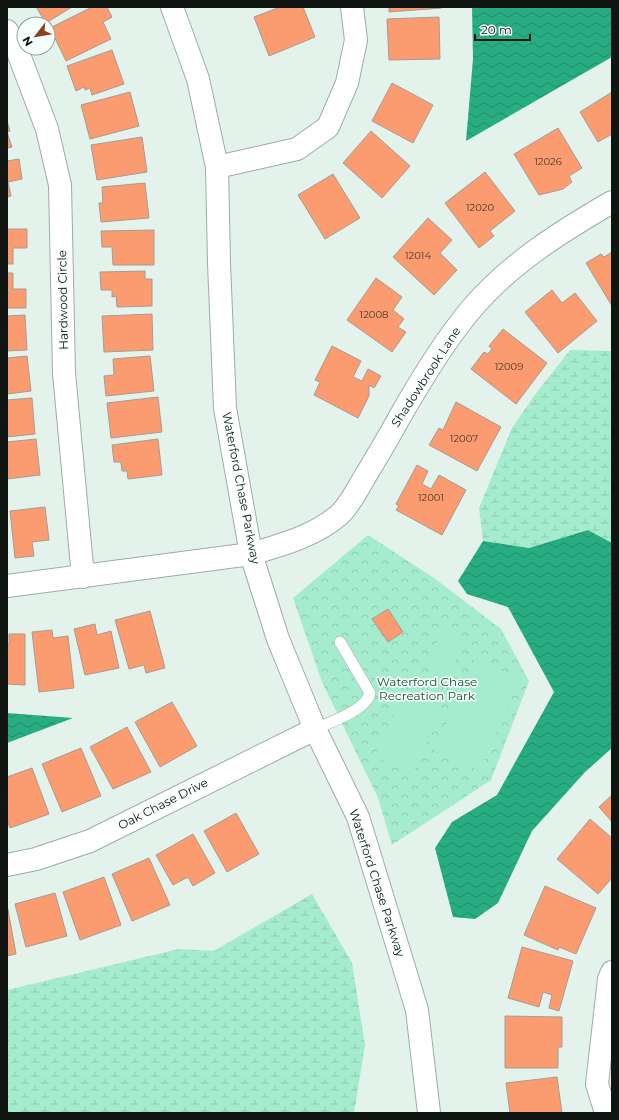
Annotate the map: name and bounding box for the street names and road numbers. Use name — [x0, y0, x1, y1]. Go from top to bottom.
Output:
street label: Hardwood Circle — [54, 250, 71, 350]
street label: Shadowbrook Lane — [388, 324, 464, 430]
street label: Waterford Chase Parkway — [219, 411, 264, 566]
street label: Oak Chase Drive — [115, 774, 210, 833]
street label: Waterford Chase Parkway — [346, 807, 409, 959]

